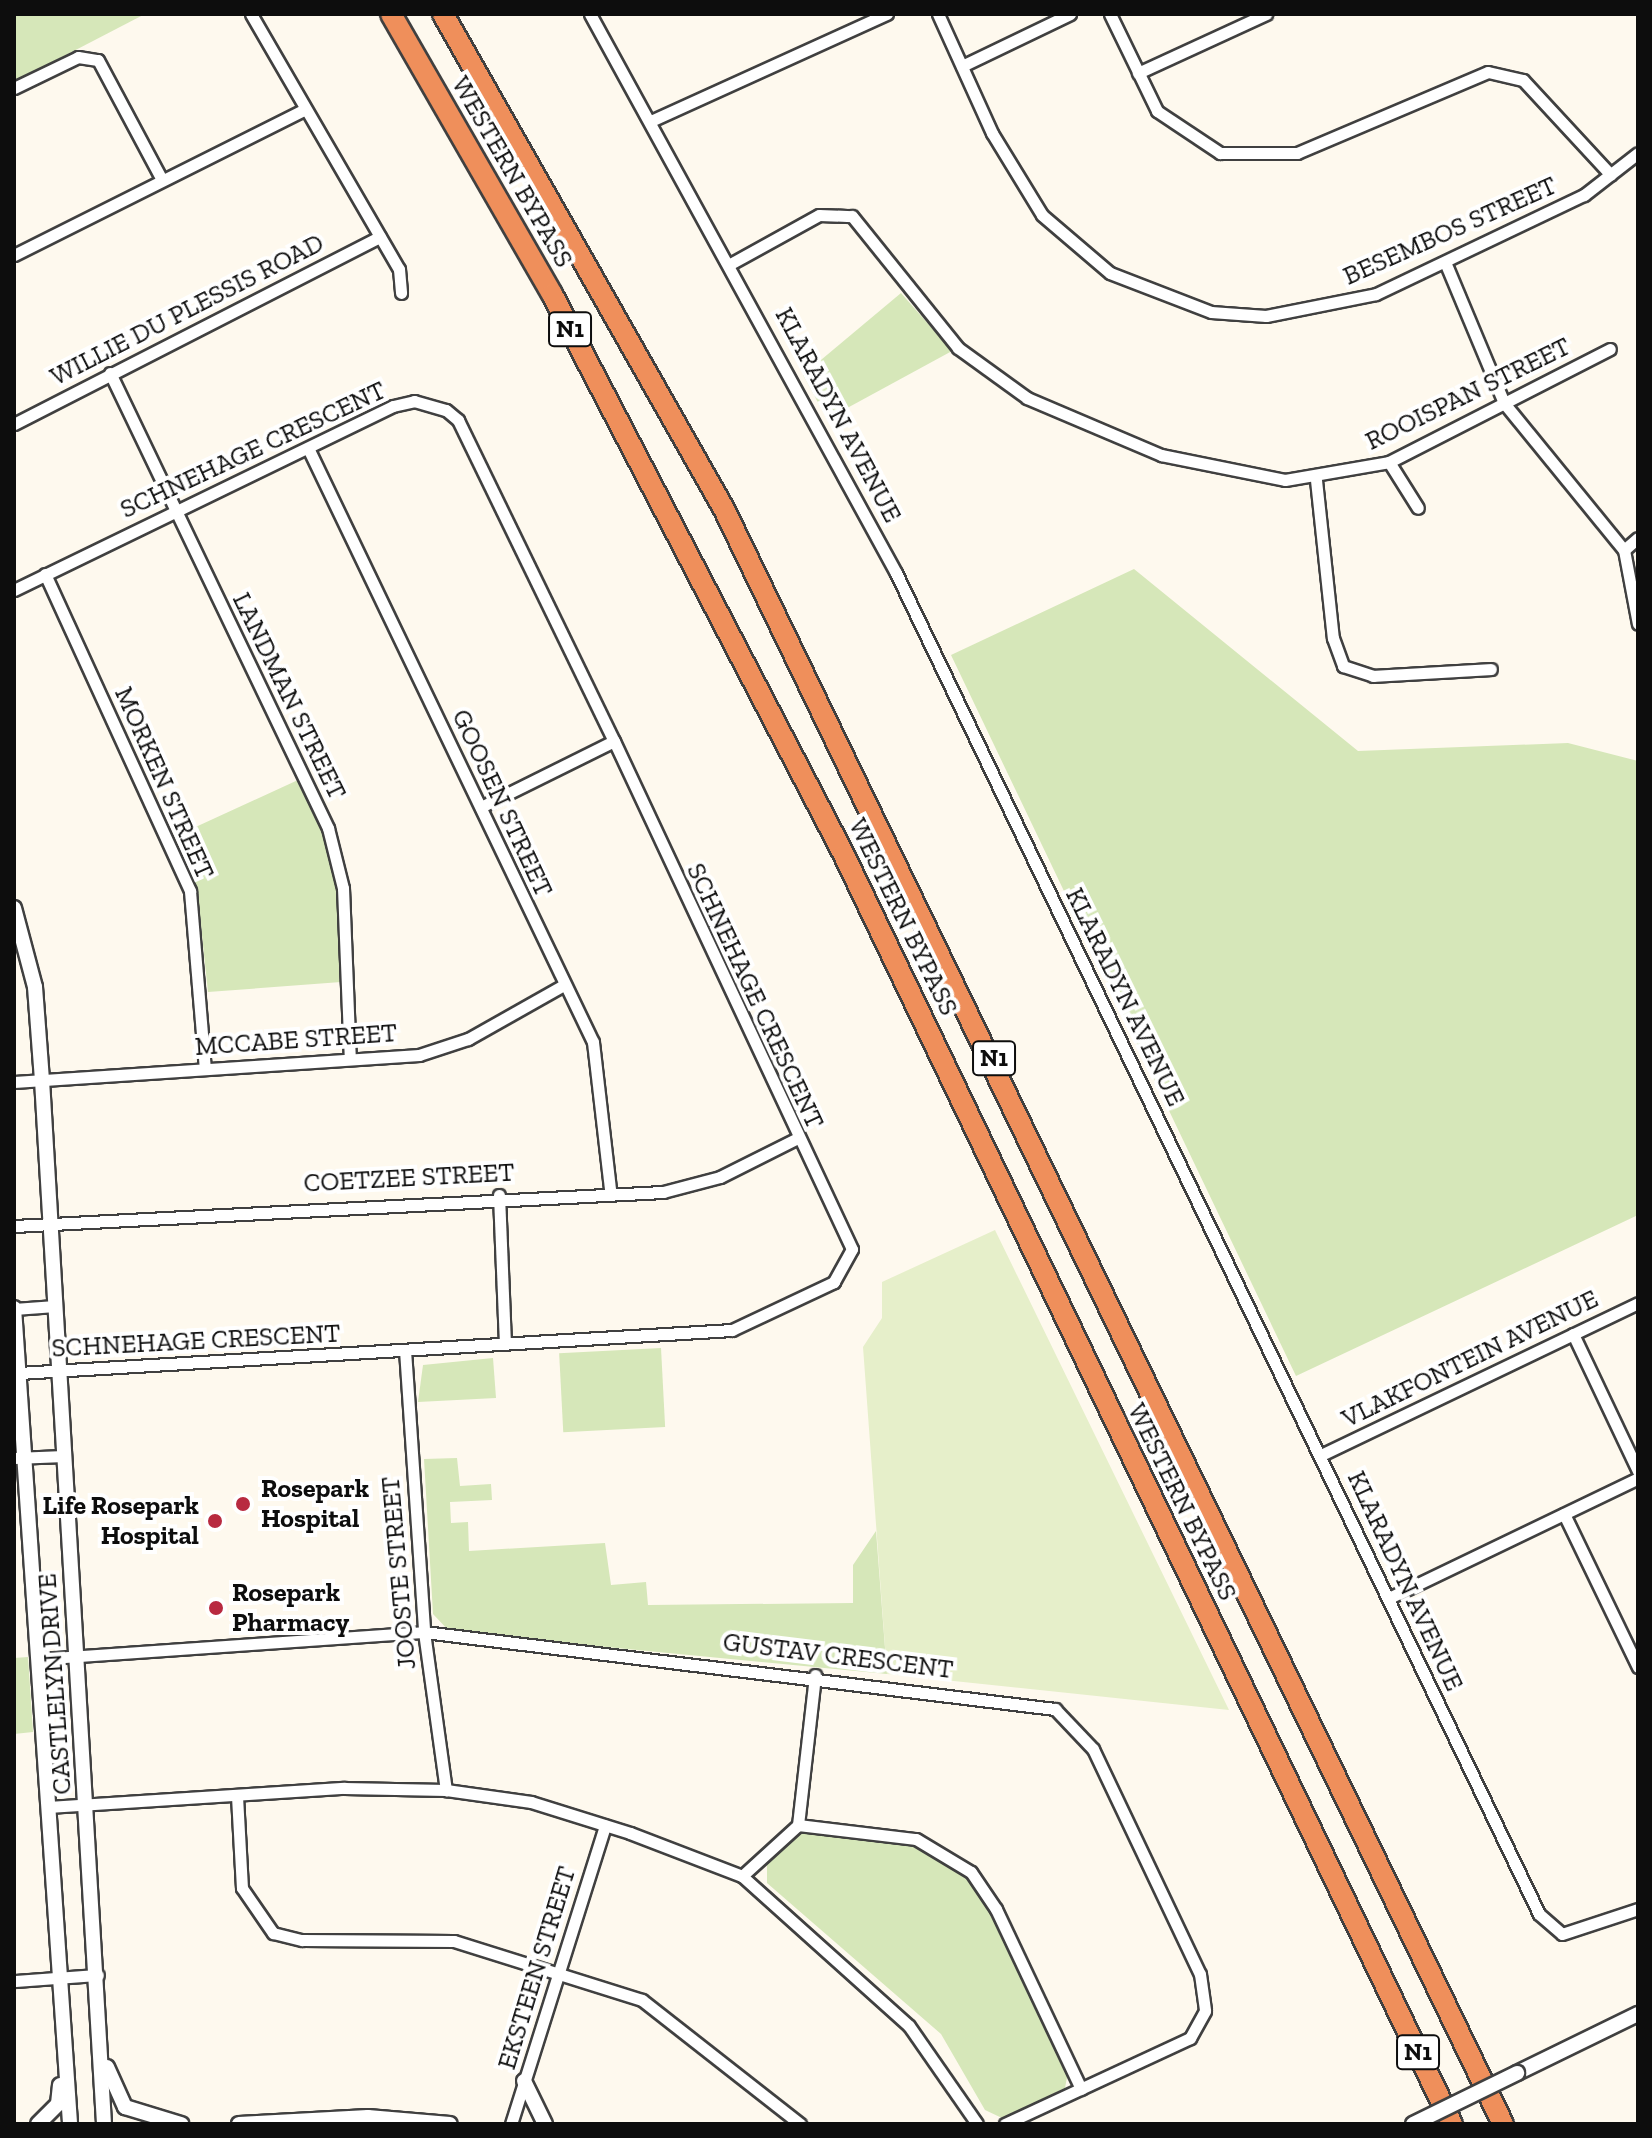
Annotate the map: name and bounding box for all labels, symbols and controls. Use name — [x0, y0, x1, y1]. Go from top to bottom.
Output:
street label: WESTERN BYPASS — [445, 71, 579, 273]
street label: BESEMBOS STREET — [1339, 170, 1561, 292]
street label: WILLIE DU PLESSIS ROAD — [45, 227, 329, 393]
street label: KLARADYN AVENUE — [768, 302, 908, 528]
road number: N1 — [548, 309, 592, 349]
street label: ROOISPAN STREET — [1361, 331, 1575, 457]
street label: SCHNEHAGE CRESCENT — [115, 375, 391, 525]
street label: LANDMAN STREET — [225, 588, 353, 804]
street label: MORKEN STREET — [108, 682, 220, 884]
street label: GOOSEN STREET — [445, 704, 559, 902]
street label: WESTERN BYPASS — [842, 813, 964, 1021]
street label: SCHNEHAGE CRESCENT — [680, 858, 830, 1134]
street label: KLARADYN AVENUE — [1058, 883, 1192, 1111]
street label: MCCABE STREET — [194, 1017, 398, 1063]
road number: N1 — [972, 1038, 1016, 1078]
street label: COETZEE STREET — [303, 1157, 515, 1199]
street label: VLAKFONTEIN AVENUE — [1336, 1283, 1604, 1435]
street label: SCHNEHAGE CRESCENT — [51, 1318, 341, 1364]
street label: WESTERN BYPASS — [1121, 1398, 1243, 1606]
street label: KLARADYN AVENUE — [1340, 1466, 1470, 1696]
place label: Rosepark Hospital — [261, 1473, 369, 1534]
street label: JOOSTE STREET — [375, 1475, 423, 1671]
place label: Life Rosepark Hospital — [42, 1490, 199, 1552]
marker: Rosepark Hospital — [232, 1493, 254, 1515]
marker: Life Rosepark Hospital — [206, 1512, 224, 1530]
street label: CASTLELYN DRIVE — [32, 1572, 78, 1796]
place label: Rosepark Pharmacy — [232, 1577, 349, 1638]
marker: Rosepark Pharmacy — [207, 1599, 225, 1617]
street label: GUSTAV CRESCENT — [721, 1626, 955, 1686]
street label: EKSTEEN STREET — [491, 1863, 583, 2073]
road number: N1 — [1396, 2032, 1440, 2072]

